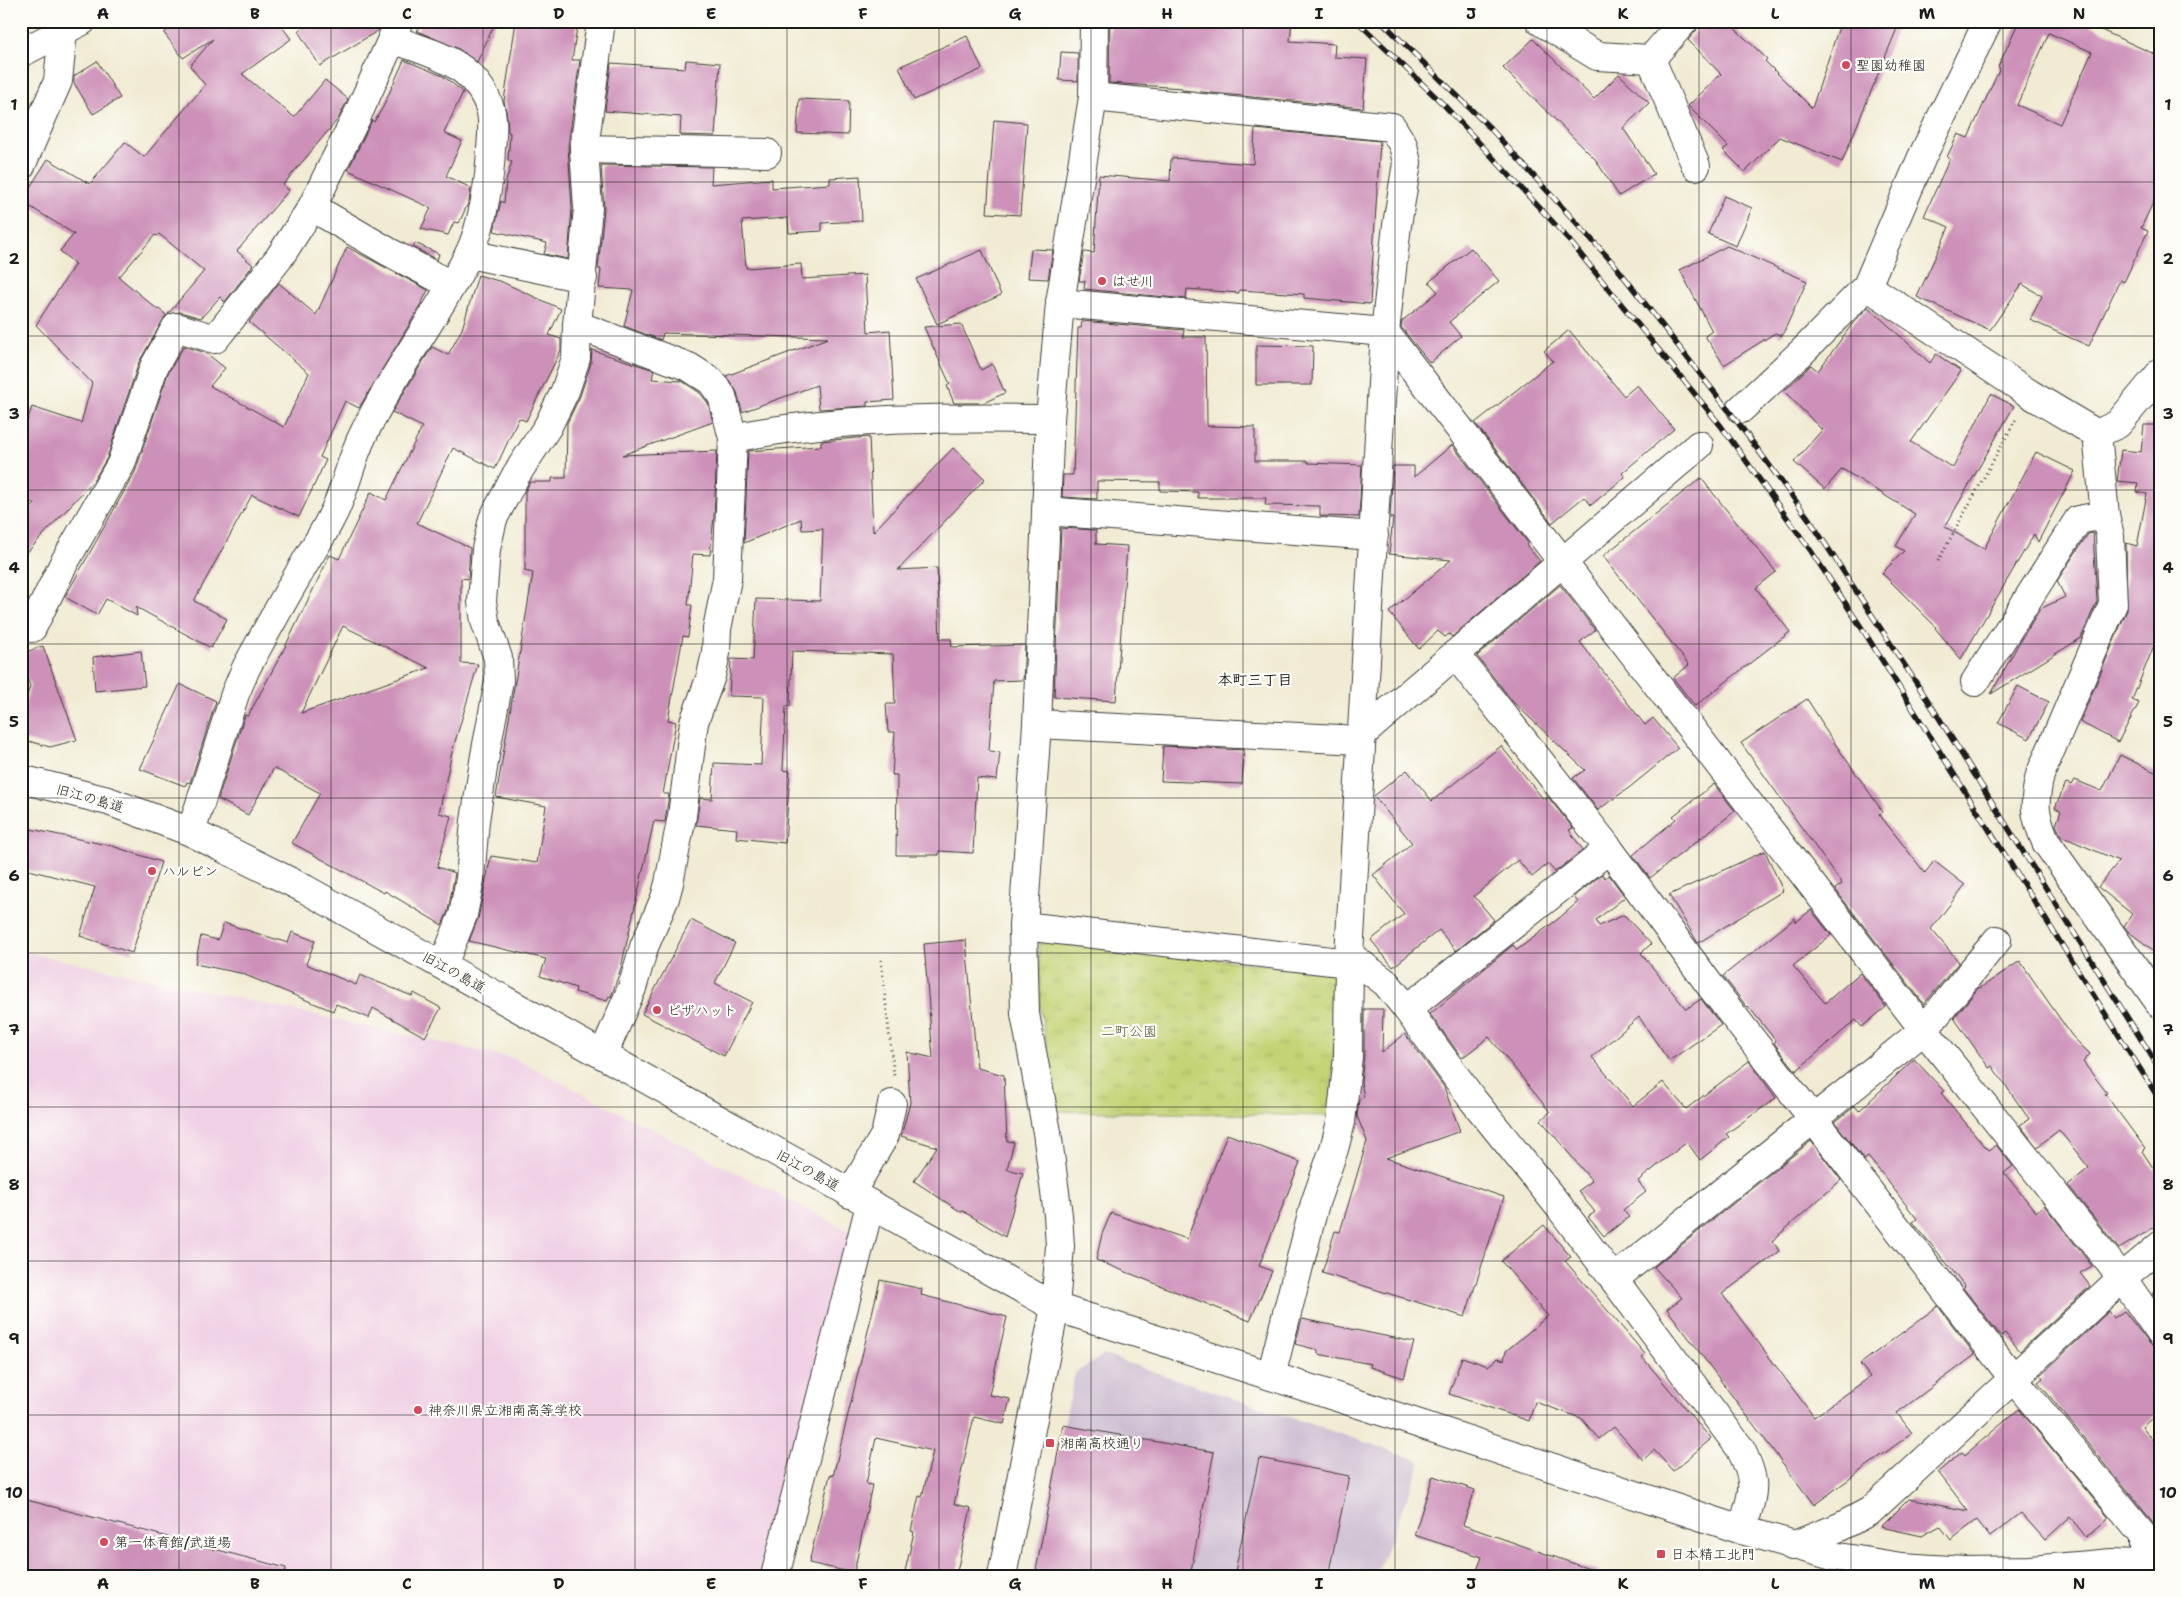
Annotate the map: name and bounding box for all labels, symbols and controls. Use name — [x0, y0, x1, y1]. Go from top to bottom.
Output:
text: A — [97, 3, 109, 24]
text: B — [250, 3, 260, 24]
text: C — [402, 3, 412, 24]
text: D — [553, 3, 565, 24]
text: E — [706, 3, 716, 24]
text: F — [858, 3, 868, 24]
text: G — [1009, 3, 1022, 24]
text: H — [1161, 3, 1173, 24]
text: I — [1315, 3, 1324, 24]
text: J — [1466, 3, 1476, 24]
text: K — [1618, 3, 1629, 24]
text: L — [1771, 3, 1780, 24]
text: M — [1919, 3, 1936, 24]
text: N — [2073, 3, 2085, 24]
place label: 聖園幼稚園 — [1856, 56, 1926, 74]
marker: 聖園幼稚園 — [1840, 59, 1852, 71]
text: 1 — [10, 94, 18, 115]
text: 1 — [2164, 94, 2172, 115]
text: 2 — [8, 248, 20, 269]
text: 2 — [2162, 248, 2174, 269]
place label: はせ川 — [1112, 272, 1154, 290]
marker: はせ川 — [1096, 275, 1108, 287]
text: 3 — [8, 403, 20, 424]
text: 3 — [2162, 403, 2174, 424]
text: 4 — [8, 557, 20, 578]
text: 4 — [2162, 557, 2174, 578]
district label: 本町三丁目 — [1217, 670, 1293, 690]
text: 5 — [9, 711, 19, 732]
text: 5 — [2163, 711, 2173, 732]
street label: 旧江の島道 — [54, 780, 126, 816]
place label: ハルピン — [162, 862, 218, 880]
text: 6 — [8, 865, 20, 886]
marker: ハルピン — [146, 865, 158, 877]
text: 6 — [2162, 865, 2174, 886]
street label: 旧江の島道 — [419, 947, 489, 997]
place label: ピザハット — [667, 1001, 737, 1019]
marker: ピザハット — [651, 1004, 663, 1016]
text: 7 — [8, 1019, 20, 1040]
text: 7 — [2162, 1019, 2174, 1040]
park label: 二町公園 — [1101, 1022, 1157, 1040]
street label: 旧江の島道 — [773, 1145, 843, 1195]
text: 8 — [8, 1174, 20, 1195]
text: 8 — [2162, 1174, 2174, 1195]
text: 9 — [8, 1328, 20, 1349]
text: 9 — [2162, 1328, 2174, 1349]
place label: 神奈川県立湘南高等学校 — [428, 1401, 582, 1419]
marker: 神奈川県立湘南高等学校 — [412, 1404, 424, 1416]
place label: 湘南高校通り — [1060, 1434, 1144, 1452]
marker: 湘南高校通り — [1044, 1437, 1056, 1449]
text: 10 — [5, 1482, 23, 1503]
text: 10 — [2159, 1482, 2177, 1503]
place label: 第一体育館/武道場 — [114, 1533, 231, 1551]
marker: 第一体育館/武道場 — [98, 1536, 110, 1548]
place label: 日本精工北門 — [1671, 1545, 1755, 1563]
marker: 日本精工北門 — [1655, 1548, 1667, 1560]
text: A — [97, 1573, 109, 1594]
text: B — [250, 1573, 260, 1594]
text: C — [402, 1573, 412, 1594]
text: D — [553, 1573, 565, 1594]
text: E — [706, 1573, 716, 1594]
text: F — [858, 1573, 868, 1594]
text: G — [1009, 1573, 1022, 1594]
text: H — [1161, 1573, 1173, 1594]
text: I — [1315, 1573, 1324, 1594]
text: J — [1466, 1573, 1476, 1594]
text: K — [1618, 1573, 1629, 1594]
text: L — [1771, 1573, 1780, 1594]
text: M — [1919, 1573, 1936, 1594]
text: N — [2073, 1573, 2085, 1594]

